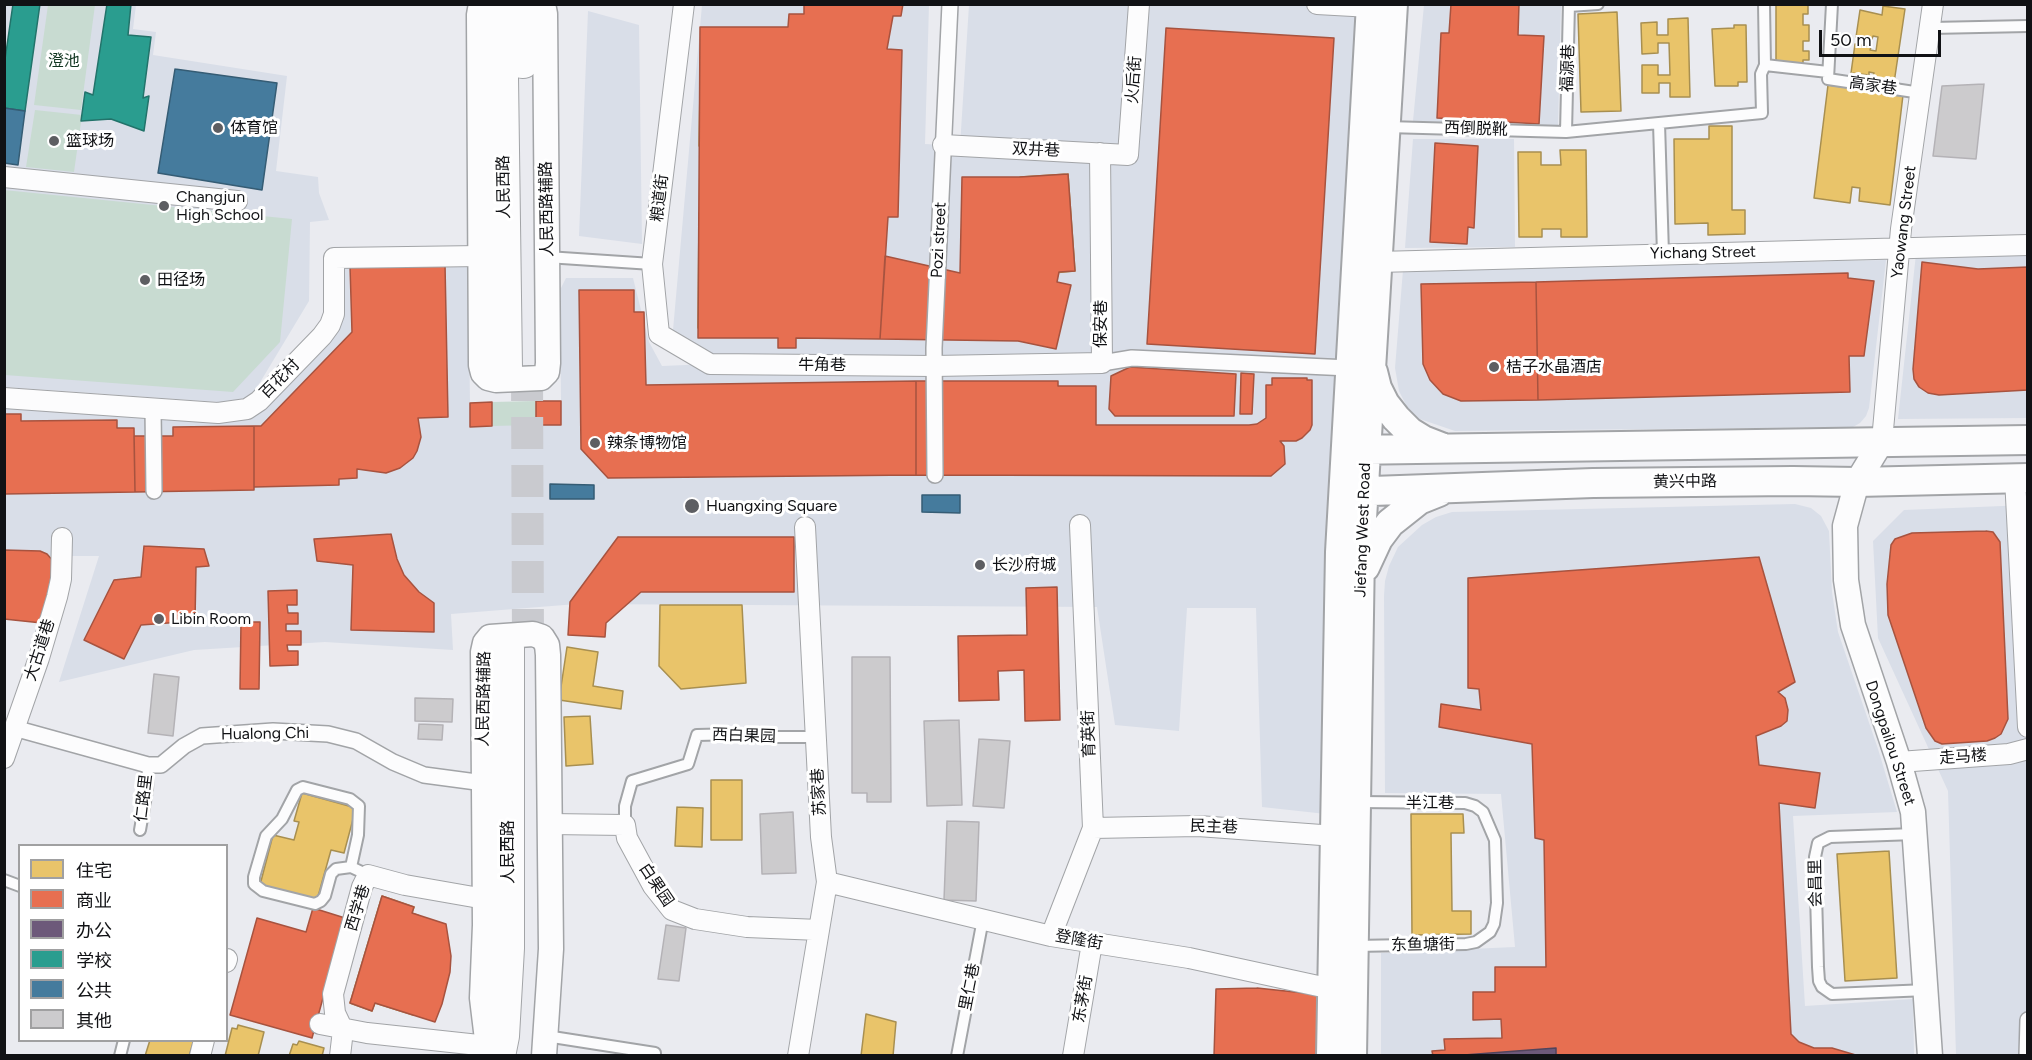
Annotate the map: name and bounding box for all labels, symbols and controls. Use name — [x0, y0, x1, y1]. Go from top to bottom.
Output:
scale bar — [1822, 18, 1944, 56]
text: 50 m — [1830, 29, 1872, 51]
street label: 福源巷 — [1558, 44, 1578, 92]
park label: 澄池 — [48, 51, 80, 71]
street label: 火后街 — [1123, 55, 1145, 105]
street label: 高家巷 — [1848, 73, 1898, 99]
place label: 体育馆 — [230, 118, 278, 138]
street label: 西倒脱靴 — [1444, 118, 1508, 140]
marker: 体育馆 — [211, 121, 225, 135]
place label: 篮球场 — [66, 131, 114, 151]
marker: 篮球场 — [47, 134, 61, 148]
street label: 双井巷 — [1012, 139, 1060, 161]
street label: 人民西路 — [494, 155, 514, 219]
street label: 人民西路辅路 — [537, 161, 557, 257]
street label: Yaowang Street — [1888, 164, 1920, 280]
street label: 粮道街 — [648, 173, 672, 223]
place label: Changjun High School — [176, 187, 263, 225]
marker: Changjun High School — [157, 199, 171, 213]
street label: Pozi street — [927, 201, 951, 279]
street label: Yichang Street — [1650, 242, 1756, 264]
place label: 田径场 — [157, 270, 205, 290]
marker: 田径场 — [138, 273, 152, 287]
street label: 保安巷 — [1091, 300, 1111, 348]
street label: 百花村 — [256, 355, 304, 403]
street label: 牛角巷 — [798, 355, 846, 375]
place label: 桔子水晶酒店 — [1506, 357, 1602, 377]
marker: 桔子水晶酒店 — [1487, 360, 1501, 374]
place label: 辣条博物馆 — [607, 433, 687, 453]
marker: 辣条博物馆 — [588, 436, 602, 450]
street label: Jiefang West Road — [1351, 462, 1375, 598]
street label: 黄兴中路 — [1653, 472, 1717, 492]
place label: Huangxing Square — [706, 496, 837, 516]
marker: Huangxing Square — [683, 497, 701, 515]
place label: 长沙府城 — [992, 555, 1056, 575]
marker: 长沙府城 — [973, 558, 987, 572]
place label: Libin Room — [171, 609, 251, 629]
marker: Libin Room — [152, 612, 166, 626]
street label: 大古道巷 — [21, 617, 59, 683]
street label: 人民西路辅路 — [474, 651, 494, 747]
street label: Dongpailou Street — [1861, 678, 1919, 808]
street label: 育英街 — [1079, 710, 1099, 758]
street label: Hualong Chi — [221, 724, 309, 744]
street label: 西白果园 — [712, 725, 776, 747]
street label: 走马楼 — [1938, 746, 1988, 768]
street label: 苏家巷 — [808, 768, 830, 816]
street label: 仁路里 — [132, 773, 156, 823]
street label: 半江巷 — [1406, 793, 1454, 813]
street label: 民主巷 — [1190, 817, 1238, 837]
street label: 人民西路 — [498, 820, 518, 884]
legend — [18, 844, 228, 1042]
street label: 会昌里 — [1806, 859, 1826, 907]
text: 住宅 — [76, 860, 112, 882]
street label: 白果园 — [635, 860, 677, 910]
street label: 西学巷 — [342, 882, 374, 934]
text: 商业 — [76, 890, 112, 912]
text: 办公 — [76, 920, 112, 942]
street label: 登隆街 — [1054, 926, 1104, 954]
street label: 东鱼塘街 — [1391, 935, 1455, 955]
text: 学校 — [76, 950, 112, 972]
street label: 里仁巷 — [956, 962, 984, 1012]
street label: 东茅街 — [1069, 974, 1097, 1024]
text: 公共 — [76, 980, 112, 1002]
text: 其他 — [76, 1010, 112, 1032]

